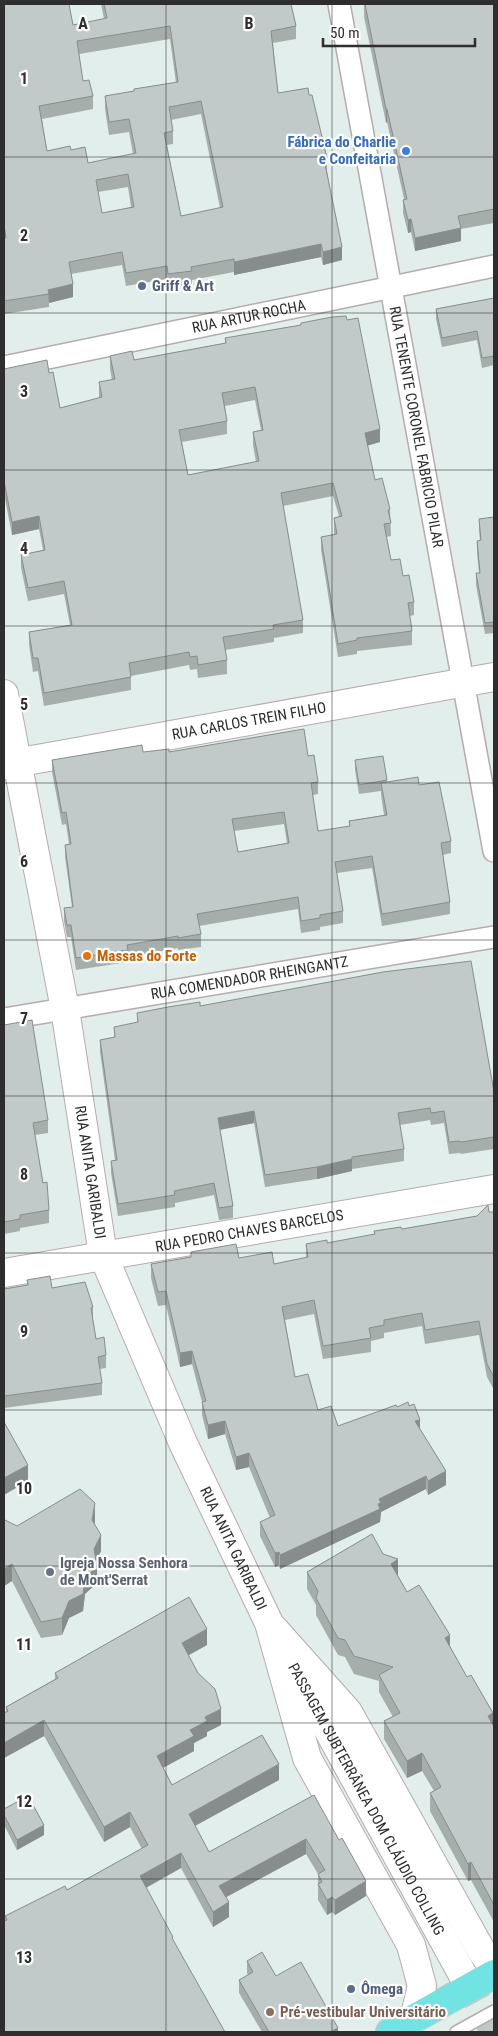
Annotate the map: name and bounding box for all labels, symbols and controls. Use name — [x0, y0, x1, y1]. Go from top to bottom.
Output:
text: A — [78, 14, 88, 33]
text: B — [245, 14, 254, 33]
scale bar — [323, 15, 476, 47]
text: 50 m — [330, 24, 360, 42]
text: 1 — [20, 69, 28, 88]
place label: Fábrica do Charlie e Confeitaria — [287, 133, 396, 168]
marker: Fábrica do Charlie e Confeitaria — [400, 145, 412, 157]
text: 2 — [20, 226, 28, 245]
place label: Griff & Art — [152, 277, 214, 295]
marker: Griff & Art — [136, 280, 148, 292]
street label: RUA ARTUR ROCHA — [190, 296, 308, 337]
street label: RUA TENENTE CORONEL FABRICIO PILAR — [385, 305, 447, 549]
text: 3 — [20, 382, 28, 401]
text: 4 — [20, 539, 28, 558]
text: 5 — [20, 695, 28, 714]
street label: RUA CARLOS TREIN FILHO — [171, 698, 328, 744]
text: 6 — [20, 852, 28, 871]
place label: Massas do Forte — [97, 947, 196, 965]
marker: Massas do Forte — [81, 950, 93, 962]
street label: RUA COMENDADOR RHEINGANTZ — [149, 952, 350, 1003]
text: 7 — [20, 1009, 28, 1028]
street label: RUA ANITA GARIBALDI — [71, 1104, 109, 1240]
text: 8 — [20, 1165, 28, 1184]
street label: RUA PEDRO CHAVES BARCELOS — [154, 1206, 345, 1256]
text: 9 — [20, 1322, 28, 1341]
text: 10 — [16, 1479, 32, 1498]
street label: RUA ANITA GARIBALDI — [196, 1484, 271, 1613]
place label: Igreja Nossa Senhora de Mont'Serrat — [60, 1554, 188, 1589]
marker: Igreja Nossa Senhora de Mont'Serrat — [44, 1566, 56, 1578]
text: 11 — [16, 1635, 32, 1654]
street label: PASSAGEM SUBTERRÂNEA DOM CLÁUDIO COLLING — [284, 1660, 448, 1938]
text: 12 — [16, 1792, 32, 1811]
text: 13 — [16, 1948, 32, 1967]
place label: Ômega — [361, 1980, 403, 1998]
marker: Ômega — [345, 1983, 357, 1995]
place label: Pré-vestibular Universitário — [280, 2003, 446, 2021]
marker: Pré-vestibular Universitário — [264, 2006, 276, 2018]

